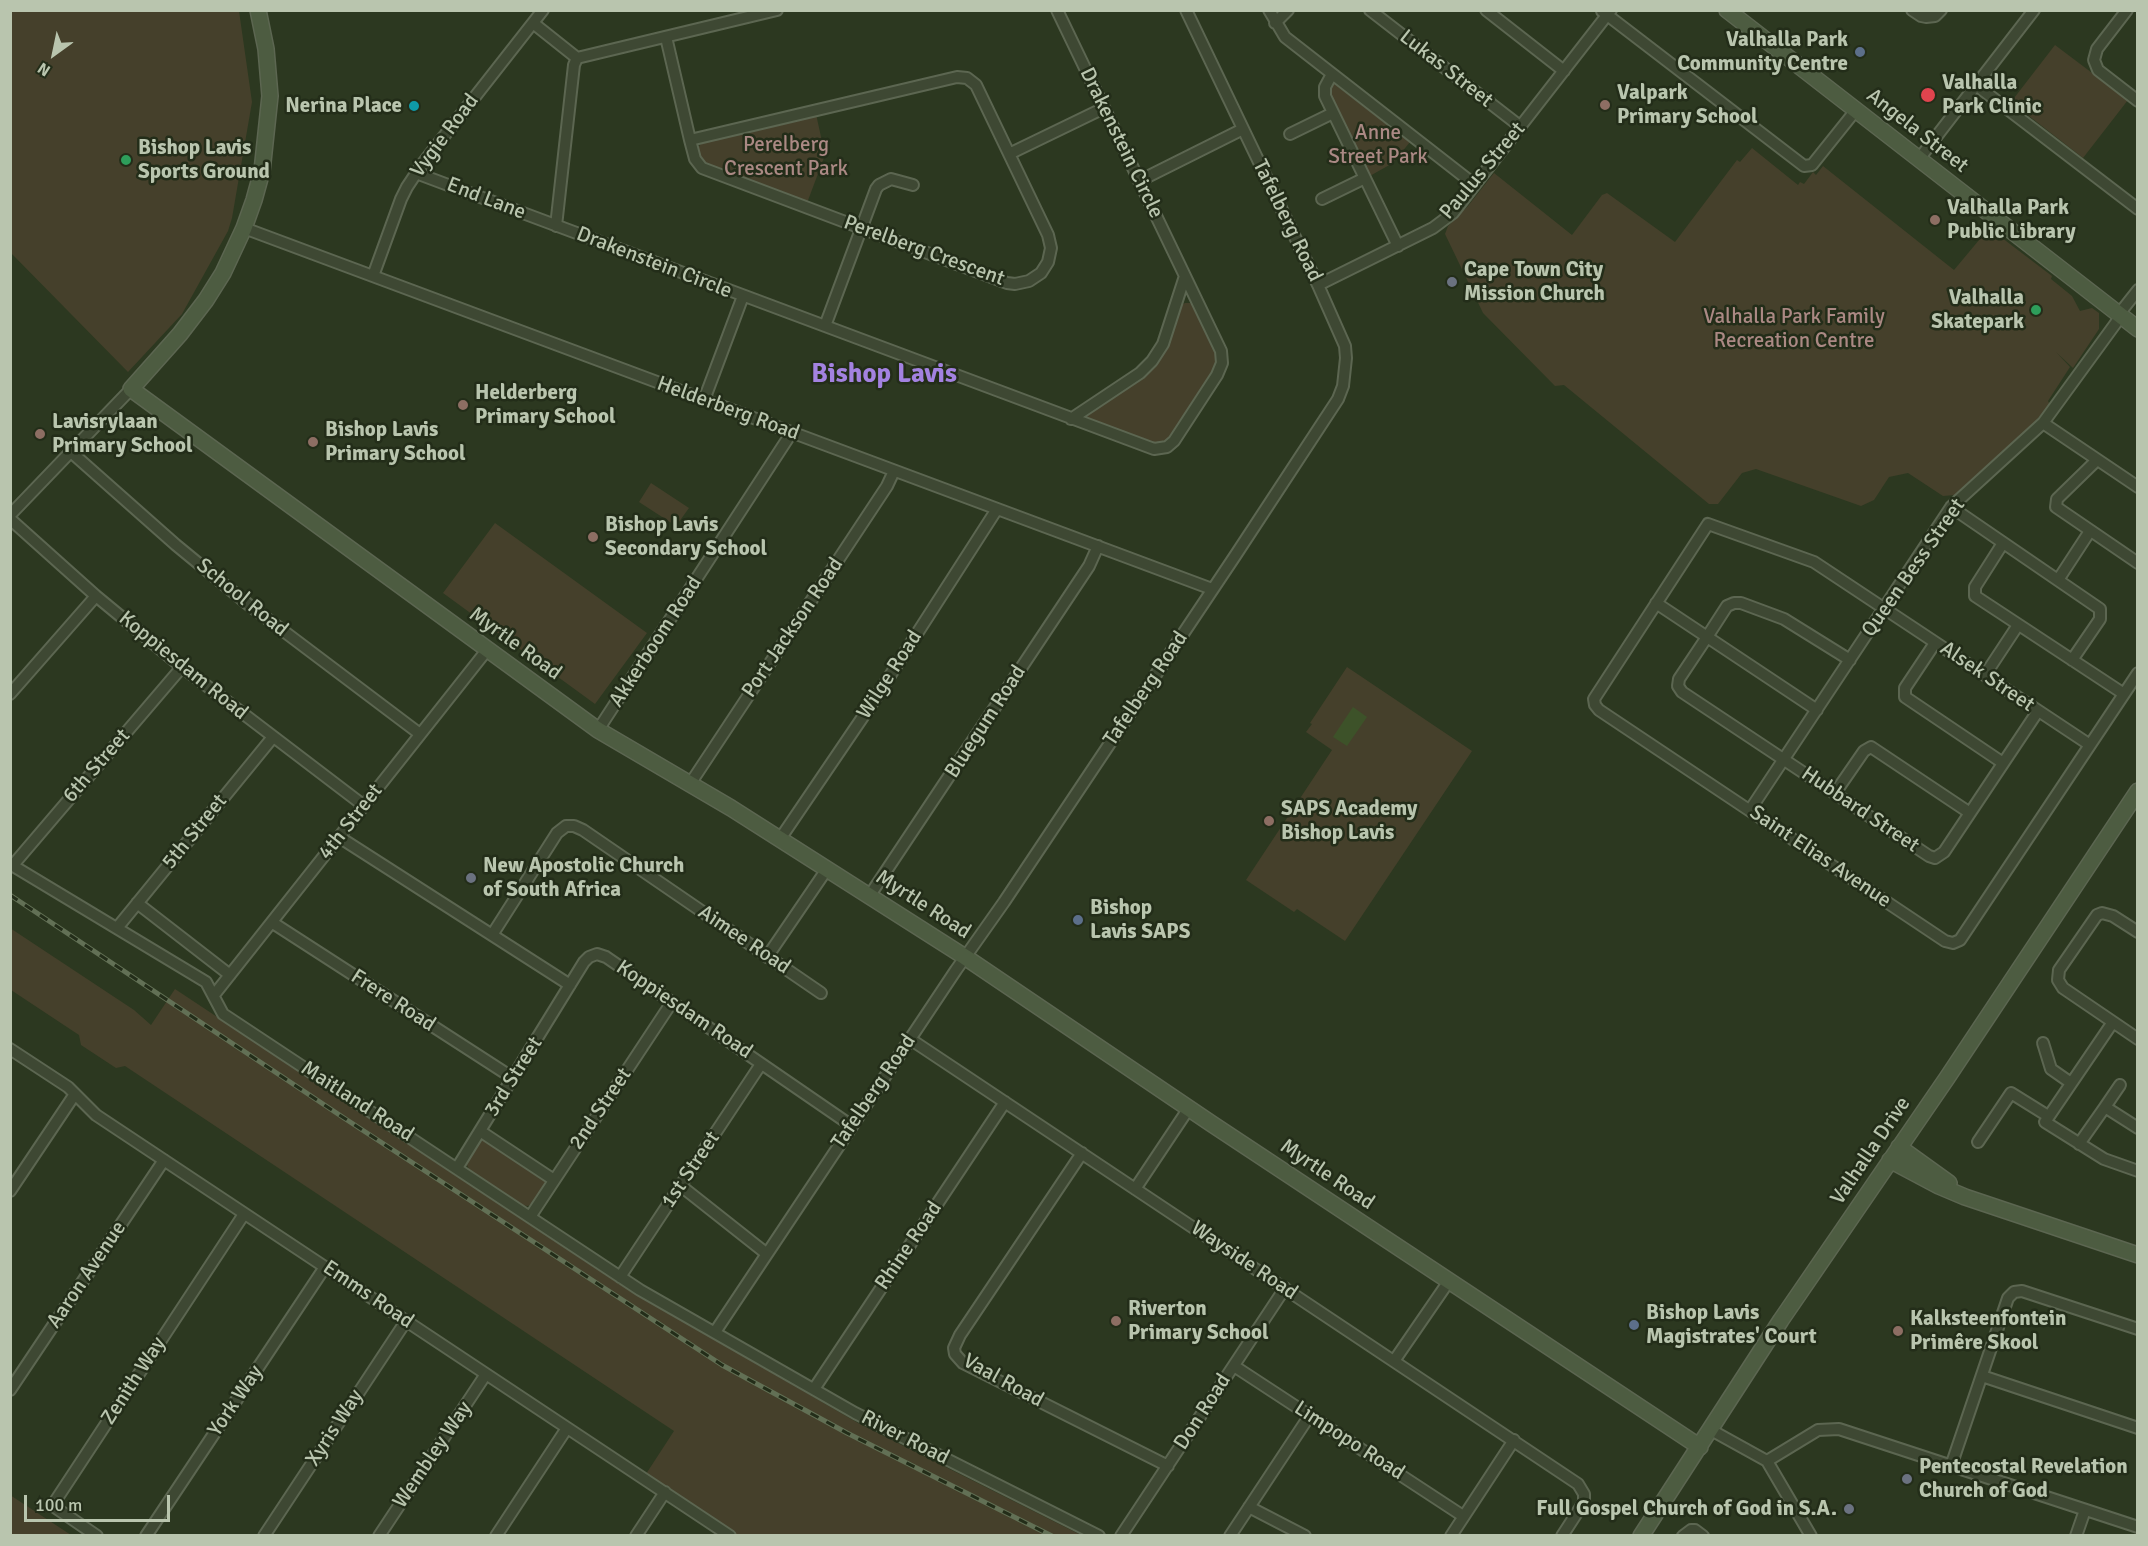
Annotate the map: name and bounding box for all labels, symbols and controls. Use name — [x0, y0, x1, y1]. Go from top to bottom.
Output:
north arrow — [24, 24, 84, 84]
street label: Lukas Street — [1394, 25, 1498, 113]
place label: Valhalla Park Community Centre — [1677, 27, 1848, 77]
marker: Valhalla Park Community Centre — [1853, 45, 1867, 59]
text: N — [34, 58, 54, 81]
street label: Drakenstein Circle — [1074, 64, 1168, 222]
place label: Valhalla Park Clinic — [1942, 70, 2042, 120]
place label: Valpark Primary School — [1617, 80, 1758, 130]
street label: Angela Street — [1861, 83, 1973, 179]
marker: Valhalla Park Clinic — [1919, 86, 1937, 104]
street label: Vygie Road — [405, 89, 485, 183]
place label: Nerina Place — [285, 93, 402, 119]
marker: Valpark Primary School — [1598, 98, 1612, 112]
marker: Nerina Place — [407, 99, 421, 113]
street label: Paulus Street — [1435, 117, 1531, 225]
park label: Anne Street Park — [1328, 120, 1428, 170]
park label: Perelberg Crescent Park — [724, 132, 848, 182]
place label: Bishop Lavis Sports Ground — [138, 135, 270, 185]
marker: Bishop Lavis Sports Ground — [119, 153, 133, 167]
street label: Tafelberg Road — [1247, 156, 1327, 286]
street label: End Lane — [443, 172, 529, 226]
place label: Valhalla Park Public Library — [1947, 195, 2076, 245]
street label: Perelberg Crescent — [840, 210, 1008, 292]
marker: Valhalla Park Public Library — [1928, 213, 1942, 227]
street label: Drakenstein Circle — [573, 222, 735, 304]
place label: Cape Town City Mission Church — [1464, 257, 1605, 307]
marker: Cape Town City Mission Church — [1445, 275, 1459, 289]
place label: Valhalla Skatepark — [1931, 285, 2024, 335]
marker: Valhalla Skatepark — [2029, 303, 2043, 317]
park label: Valhalla Park Family Recreation Centre — [1703, 304, 1885, 354]
district label: Bishop Lavis — [811, 359, 957, 391]
street label: Helderberg Road — [653, 372, 803, 446]
place label: Helderberg Primary School — [475, 380, 616, 430]
marker: Helderberg Primary School — [456, 398, 470, 412]
place label: Lavisrylaan Primary School — [52, 409, 193, 459]
place label: Bishop Lavis Primary School — [325, 417, 466, 467]
marker: Lavisrylaan Primary School — [33, 427, 47, 441]
marker: Bishop Lavis Primary School — [306, 435, 320, 449]
street label: Queen Bess Street — [1857, 494, 1971, 642]
place label: Bishop Lavis Secondary School — [605, 512, 767, 562]
marker: Bishop Lavis Secondary School — [586, 530, 600, 544]
street label: School Road — [191, 553, 293, 643]
street label: Port Jackson Road — [737, 553, 849, 703]
street label: Akkerboom Road — [604, 572, 708, 712]
street label: Myrtle Road — [464, 602, 566, 686]
street label: Koppiesdam Road — [113, 606, 253, 726]
street label: Wilge Road — [852, 626, 928, 724]
street label: Tafelberg Road — [1098, 627, 1194, 751]
street label: Alsek Street — [1935, 636, 2039, 718]
street label: Bluegum Road — [940, 661, 1032, 783]
street label: 6th Street — [58, 724, 136, 808]
street label: Hubbard Street — [1796, 761, 1924, 859]
street label: 4th Street — [314, 779, 388, 865]
street label: 5th Street — [157, 789, 233, 875]
place label: SAPS Academy Bishop Lavis — [1281, 796, 1418, 846]
street label: Saint Elias Avenue — [1744, 800, 1896, 914]
marker: SAPS Academy Bishop Lavis — [1262, 814, 1276, 828]
place label: New Apostolic Church of South Africa — [483, 853, 684, 903]
street label: Myrtle Road — [871, 865, 975, 945]
marker: New Apostolic Church of South Africa — [464, 871, 478, 885]
place label: Bishop Lavis SAPS — [1090, 895, 1190, 945]
street label: Aimee Road — [693, 900, 795, 980]
marker: Bishop Lavis SAPS — [1071, 913, 1085, 927]
street label: Koppiesdam Road — [611, 955, 757, 1065]
street label: Frere Road — [346, 964, 440, 1038]
street label: Tafelberg Road — [826, 1030, 922, 1154]
street label: 3rd Street — [480, 1032, 548, 1122]
street label: Maitland Road — [296, 1056, 418, 1148]
street label: 2nd Street — [564, 1063, 638, 1155]
street label: Valhalla Drive — [1826, 1092, 1916, 1210]
street label: 1st Street — [656, 1127, 726, 1213]
street label: Myrtle Road — [1275, 1134, 1379, 1216]
street label: Rhine Road — [870, 1197, 948, 1295]
street label: Wayside Road — [1186, 1216, 1302, 1306]
street label: Aaron Avenue — [42, 1217, 132, 1333]
street label: Emms Road — [318, 1255, 418, 1335]
place label: Riverton Primary School — [1128, 1296, 1269, 1346]
place label: Bishop Lavis Magistrates' Court — [1646, 1300, 1817, 1350]
place label: Kalksteenfontein Primêre Skool — [1910, 1306, 2067, 1356]
marker: Riverton Primary School — [1109, 1314, 1123, 1328]
marker: Bishop Lavis Magistrates' Court — [1627, 1318, 1641, 1332]
marker: Kalksteenfontein Primêre Skool — [1891, 1324, 1905, 1338]
street label: Zenith Way — [96, 1332, 172, 1430]
street label: Vaal Road — [958, 1349, 1048, 1413]
street label: York Way — [203, 1361, 269, 1441]
street label: Don Road — [1169, 1369, 1237, 1455]
street label: Xyris Way — [301, 1385, 369, 1471]
street label: Limpopo Road — [1289, 1396, 1409, 1486]
street label: Wembley Way — [388, 1397, 478, 1513]
street label: River Road — [857, 1405, 953, 1471]
place label: Pentecostal Revelation Church of God — [1919, 1454, 2128, 1504]
marker: Pentecostal Revelation Church of God — [1900, 1472, 1914, 1486]
scale bar — [27, 1483, 172, 1521]
text: 100 m — [35, 1494, 82, 1516]
place label: Full Gospel Church of God in S.A. — [1536, 1496, 1837, 1522]
marker: Full Gospel Church of God in S.A. — [1842, 1502, 1856, 1516]

